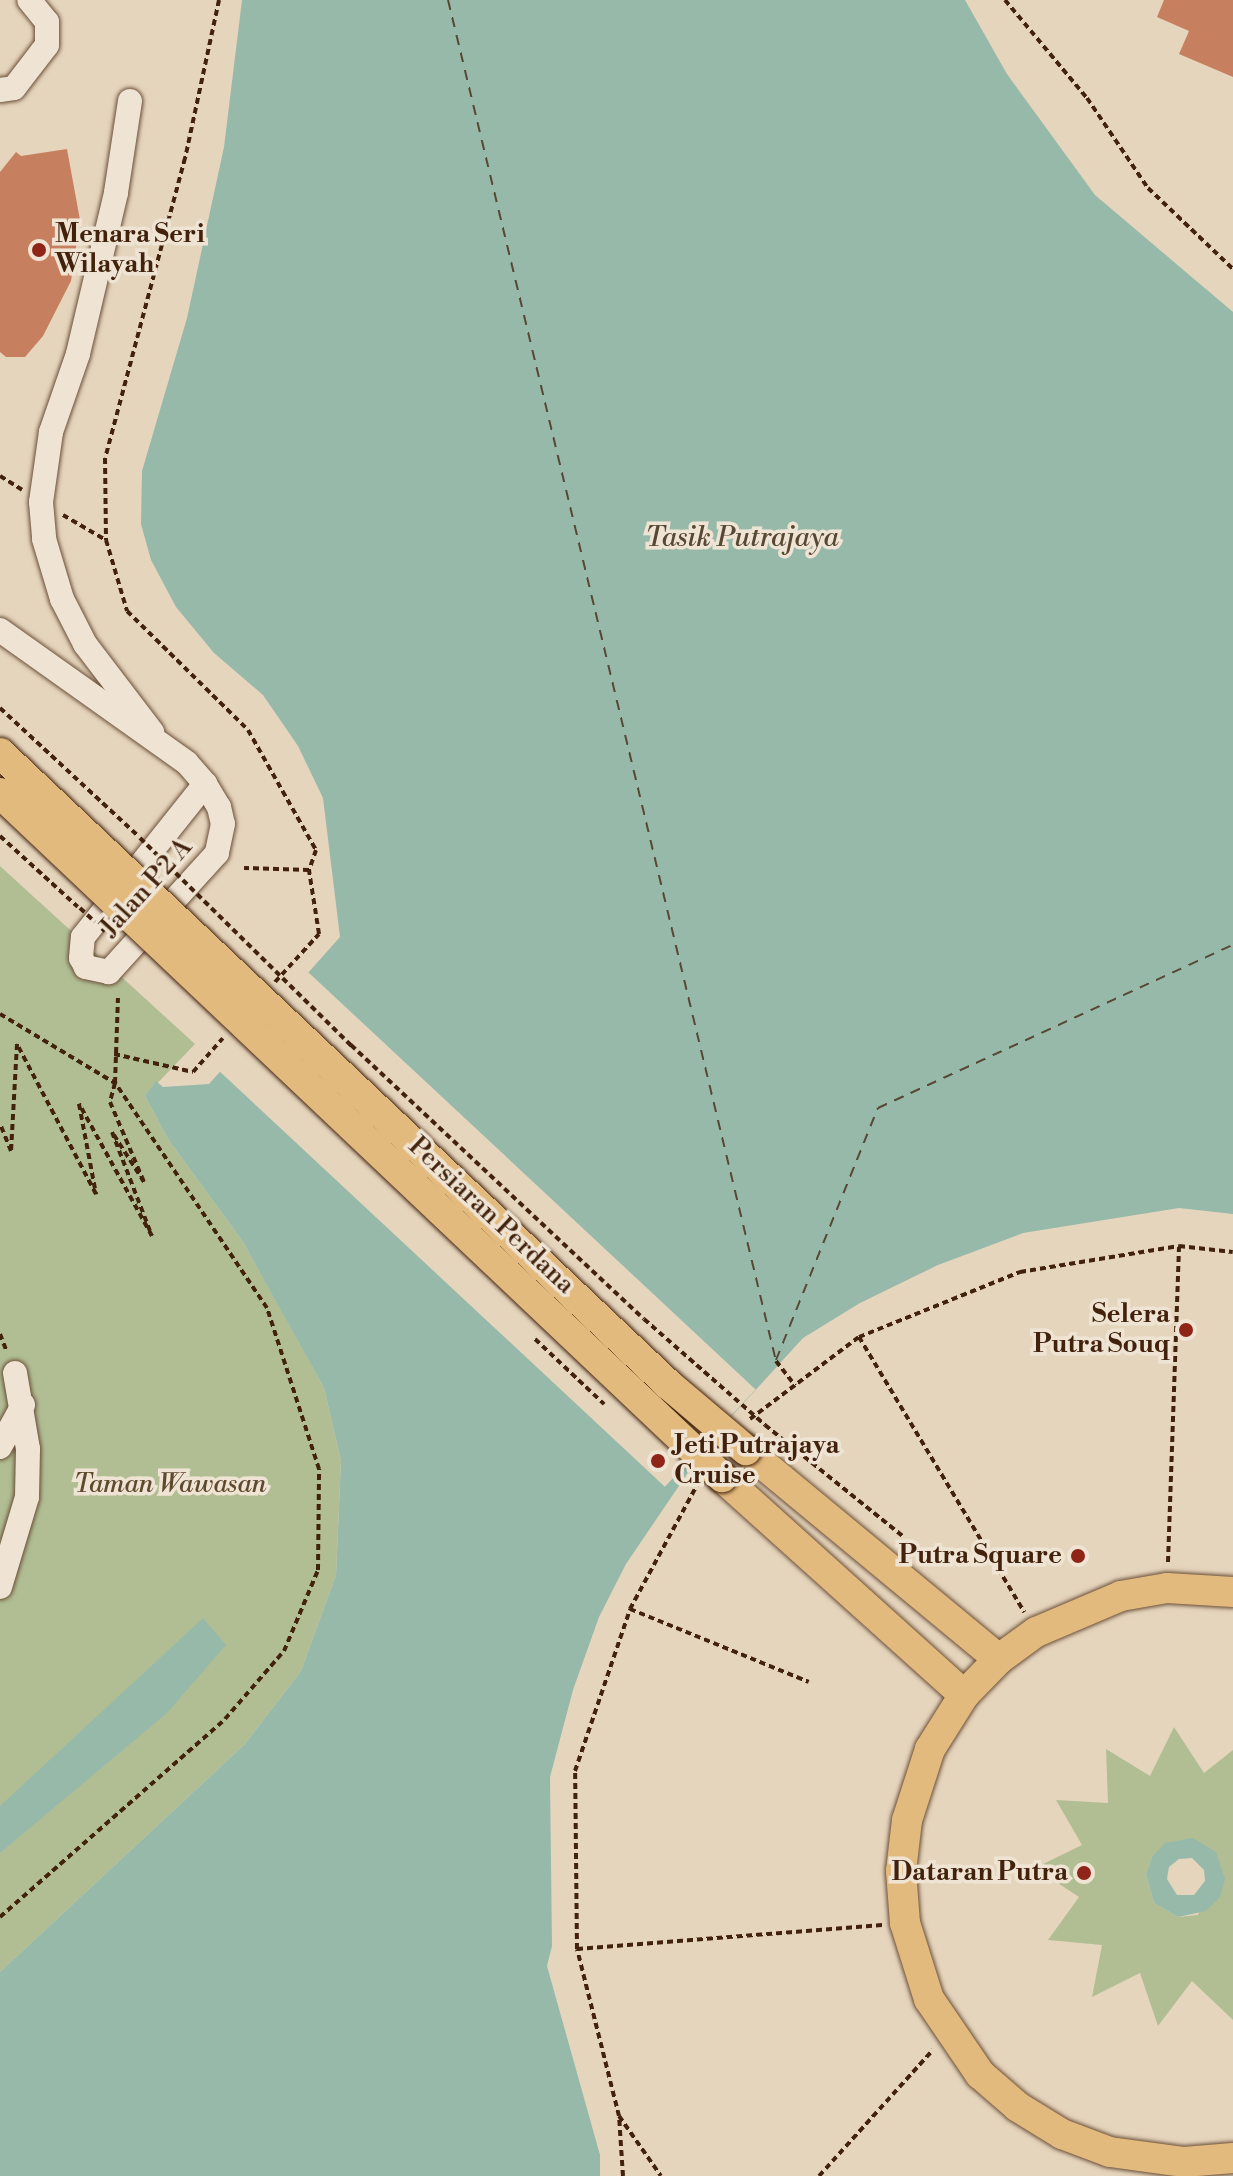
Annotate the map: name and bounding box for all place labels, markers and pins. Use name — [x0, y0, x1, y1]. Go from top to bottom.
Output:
place label: Menara Seri Wilayah — [55, 219, 205, 280]
marker: Menara Seri Wilayah — [30, 241, 48, 259]
place label: Selera Putra Souq — [1033, 1299, 1170, 1360]
marker: Selera Putra Souq — [1177, 1321, 1195, 1339]
place label: Jeti Putrajaya Cruise — [674, 1430, 840, 1492]
marker: Jeti Putrajaya Cruise — [649, 1452, 667, 1470]
place label: Putra Square — [898, 1540, 1062, 1572]
marker: Putra Square — [1069, 1547, 1087, 1565]
place label: Dataran Putra — [891, 1857, 1068, 1889]
marker: Dataran Putra — [1075, 1864, 1093, 1882]

